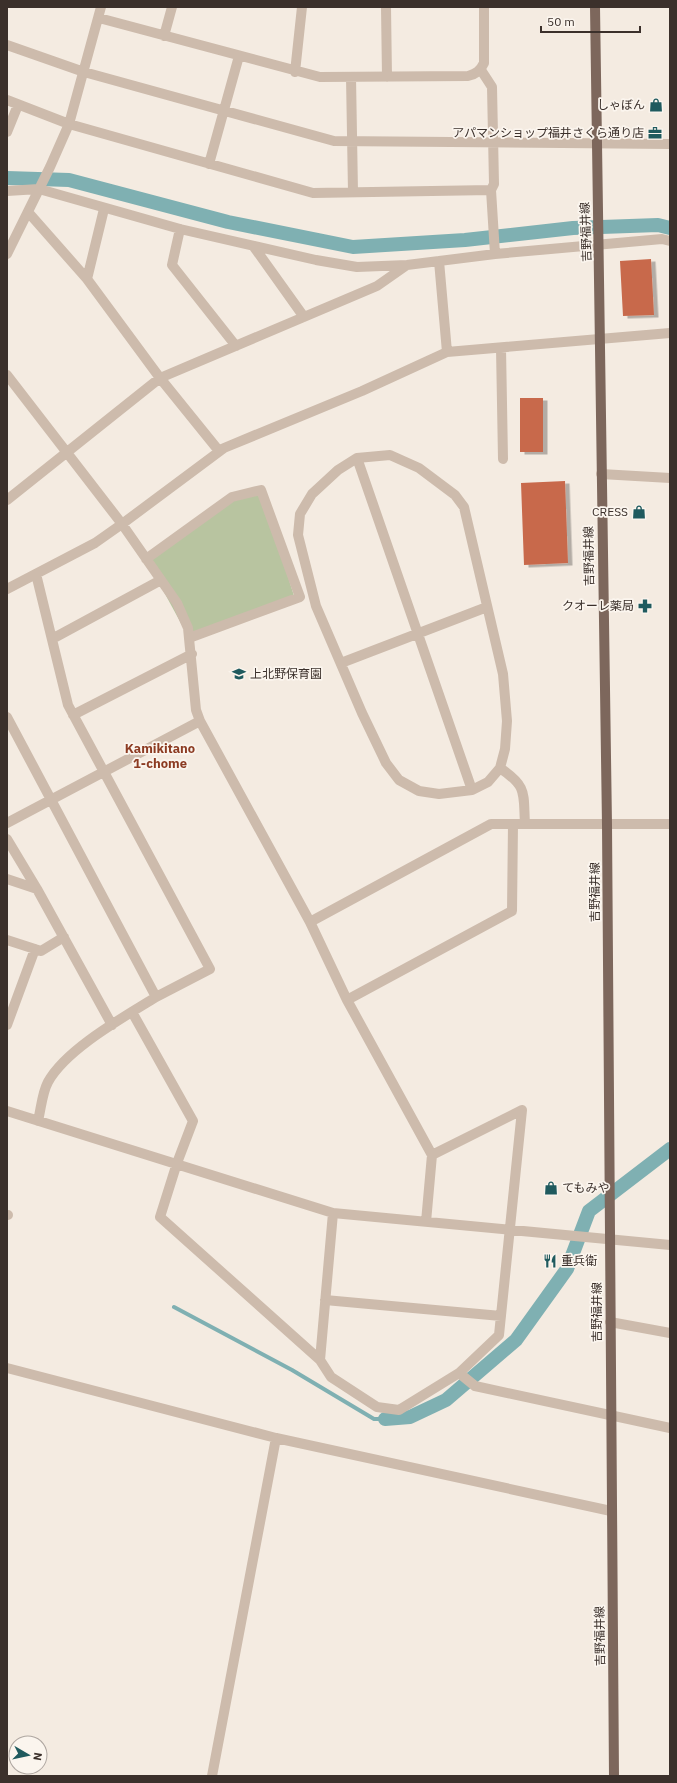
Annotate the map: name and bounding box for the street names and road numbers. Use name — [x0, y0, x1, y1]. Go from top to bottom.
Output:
street label: 吉野福井線 — [577, 202, 594, 262]
street label: 吉野福井線 — [580, 526, 597, 586]
street label: 吉野福井線 — [587, 862, 602, 922]
street label: 吉野福井線 — [589, 1282, 604, 1342]
street label: 吉野福井線 — [591, 1606, 608, 1666]

